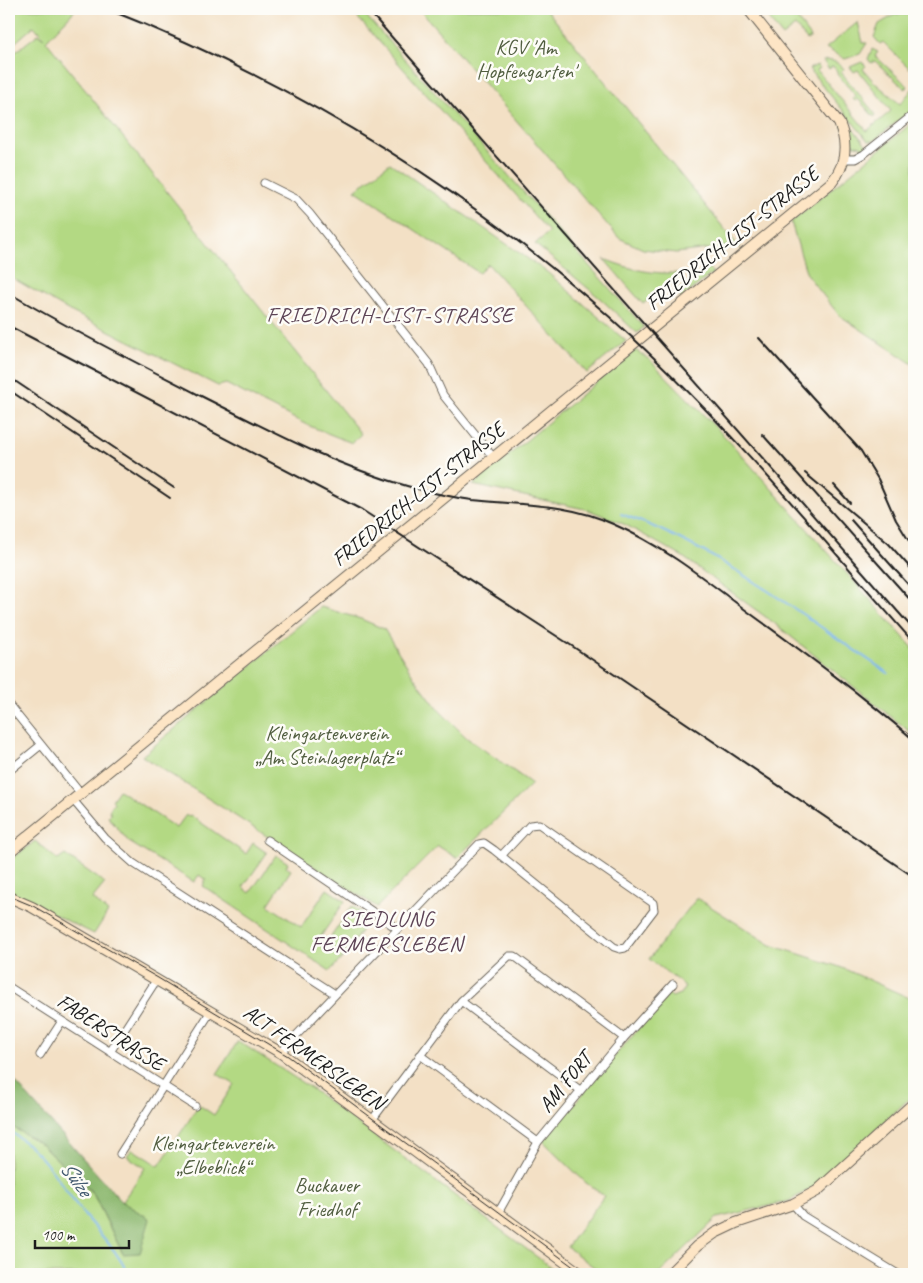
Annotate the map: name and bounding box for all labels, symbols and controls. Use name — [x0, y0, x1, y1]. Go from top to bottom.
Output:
park label: KGV 'Am Hopfengarten' — [477, 34, 580, 84]
street label: FRIEDRICH-LIST-STRASSE — [640, 159, 826, 316]
district label: FRIEDRICH-LIST-STRASSE — [266, 301, 516, 329]
street label: FRIEDRICH-LIST-STRASSE — [326, 415, 512, 572]
park label: Kleingartenverein „Am Steinlagerplatz“ — [255, 720, 403, 770]
district label: SIEDLUNG FERMERSLEBEN — [311, 905, 466, 958]
street label: FABERSTRASSE — [52, 988, 172, 1078]
street label: ALT FERMERSLEBEN — [239, 999, 392, 1117]
street label: AM FORT — [533, 1043, 600, 1118]
park label: Kleingartenverein „Elbeblick“ — [152, 1130, 276, 1180]
water label: Sülze — [54, 1156, 101, 1205]
park label: Buckauer Friedhof — [295, 1172, 361, 1222]
scale bar — [35, 1218, 129, 1250]
text: 100 m — [42, 1226, 76, 1245]

